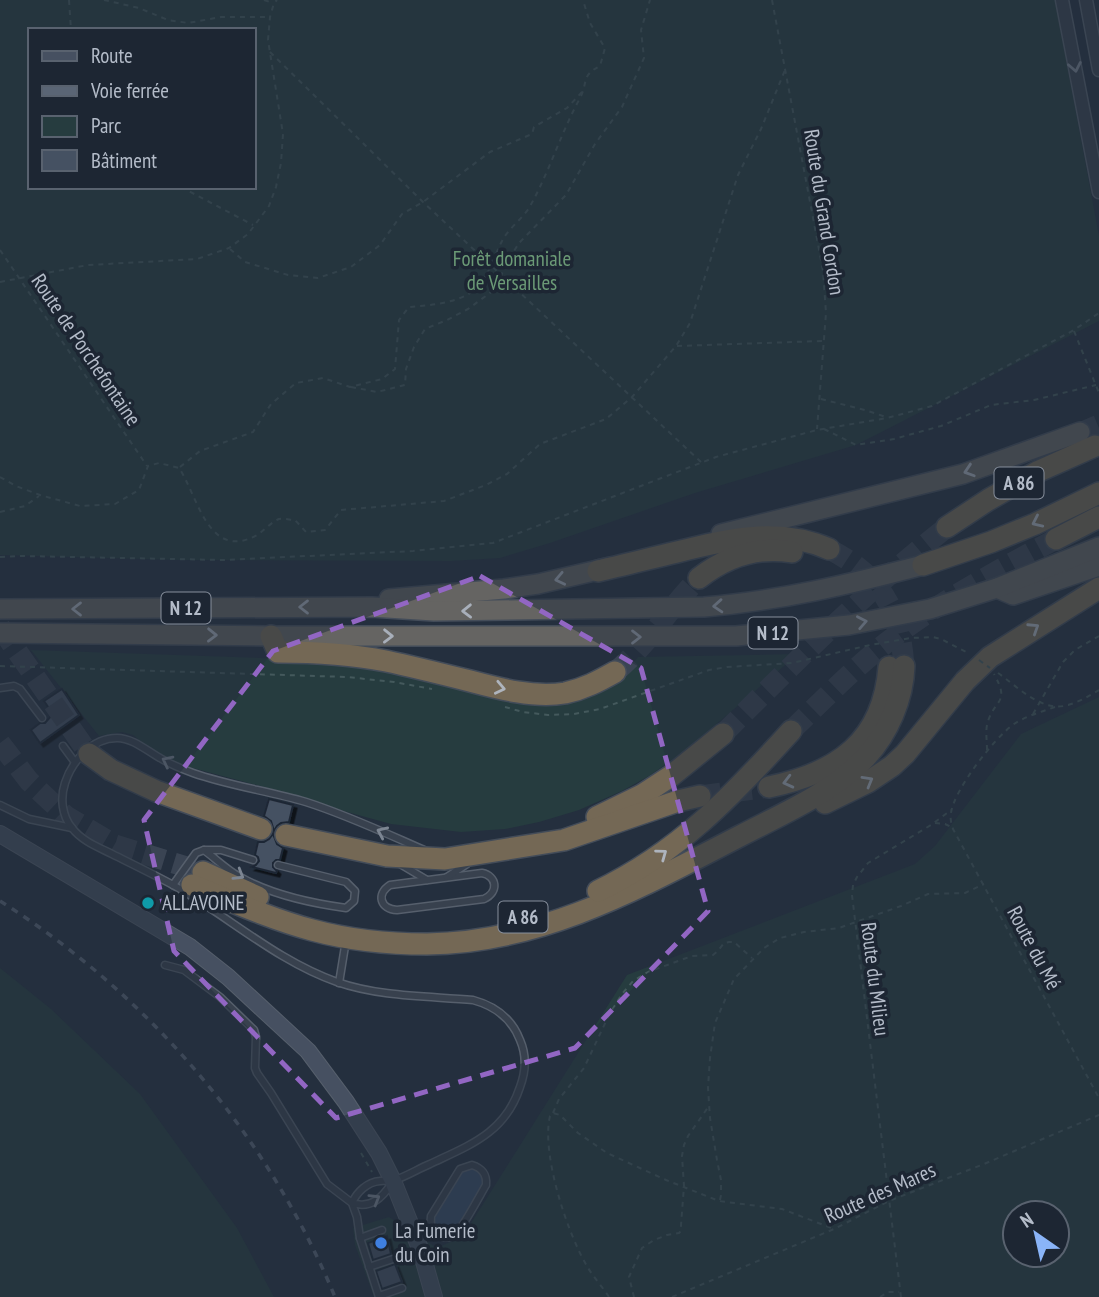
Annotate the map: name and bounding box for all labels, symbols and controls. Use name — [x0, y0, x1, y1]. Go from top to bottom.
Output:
legend — [28, 28, 256, 189]
text: Route — [91, 42, 133, 69]
one-way arrow — [1067, 61, 1082, 73]
text: Voie ferrée — [90, 77, 169, 104]
text: Parc — [91, 112, 122, 139]
street label: Route du Grand Cordon — [798, 127, 851, 297]
text: Bâtiment — [91, 147, 157, 174]
park label: Forêt domaniale de Versailles — [453, 245, 571, 296]
street label: Route de Porchefontaine — [26, 269, 147, 431]
one-way arrow — [964, 463, 976, 477]
road number: A 86 — [995, 468, 1044, 498]
one-way arrow — [1032, 514, 1045, 528]
one-way arrow — [554, 571, 566, 586]
road number: N 12 — [162, 593, 210, 624]
one-way arrow — [713, 598, 724, 613]
one-way arrow — [298, 600, 309, 615]
one-way arrow — [71, 601, 81, 617]
one-way arrow — [461, 603, 472, 618]
one-way arrow — [856, 616, 868, 631]
road number: N 12 — [748, 618, 798, 648]
one-way arrow — [1026, 624, 1039, 637]
one-way arrow — [208, 627, 218, 643]
one-way arrow — [383, 628, 394, 643]
one-way arrow — [631, 629, 641, 645]
one-way arrow — [494, 680, 506, 695]
one-way arrow — [162, 756, 174, 770]
one-way arrow — [782, 774, 794, 788]
one-way arrow — [861, 776, 874, 789]
one-way arrow — [377, 826, 390, 840]
one-way arrow — [654, 850, 667, 862]
one-way arrow — [231, 867, 244, 880]
place label: ALLAVOINE — [162, 889, 245, 916]
marker: ALLAVOINE — [140, 895, 156, 911]
street label: Route du Mé — [1001, 901, 1068, 994]
road number: A 86 — [498, 902, 548, 932]
street label: Route du Milieu — [855, 921, 896, 1037]
street label: Route des Mares — [820, 1156, 940, 1229]
one-way arrow — [368, 1194, 381, 1207]
north arrow — [1001, 1199, 1071, 1269]
text: N — [1016, 1207, 1037, 1233]
place label: La Fumerie du Coin — [395, 1217, 475, 1268]
marker: La Fumerie du Coin — [373, 1235, 389, 1251]

